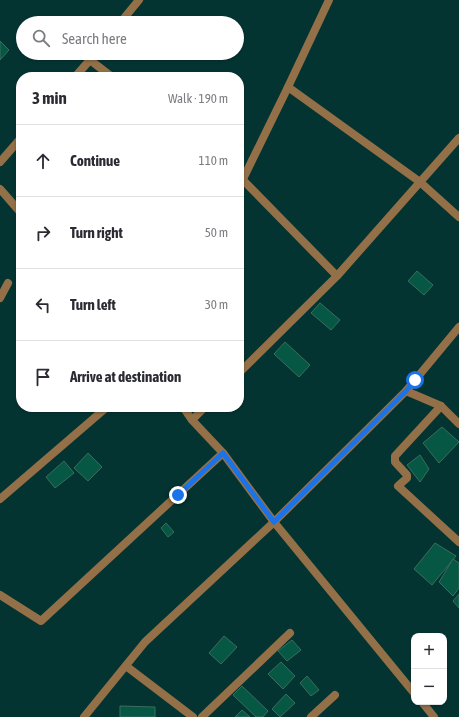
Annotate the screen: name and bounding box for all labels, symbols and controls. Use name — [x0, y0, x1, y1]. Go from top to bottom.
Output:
search box — [16, 16, 244, 60]
icon: search — [30, 27, 52, 49]
text: Search here — [62, 30, 127, 47]
text: 3 min — [32, 88, 67, 108]
text: Walk · 190 m — [168, 91, 228, 106]
icon: ahead — [32, 150, 54, 172]
text: Continue — [70, 152, 120, 169]
text: 110 m — [199, 153, 228, 168]
icon: right — [32, 222, 54, 244]
text: Turn right — [70, 224, 123, 241]
text: 50 m — [205, 225, 228, 240]
icon: left — [32, 294, 54, 316]
text: Turn left — [70, 296, 116, 313]
text: 30 m — [205, 297, 228, 312]
icon: arrive — [32, 366, 54, 388]
text: Arrive at destination — [70, 368, 181, 385]
route start — [406, 371, 424, 389]
route end — [169, 486, 187, 504]
map controls — [411, 633, 447, 705]
button: + — [411, 633, 447, 669]
button: − — [411, 669, 447, 705]

